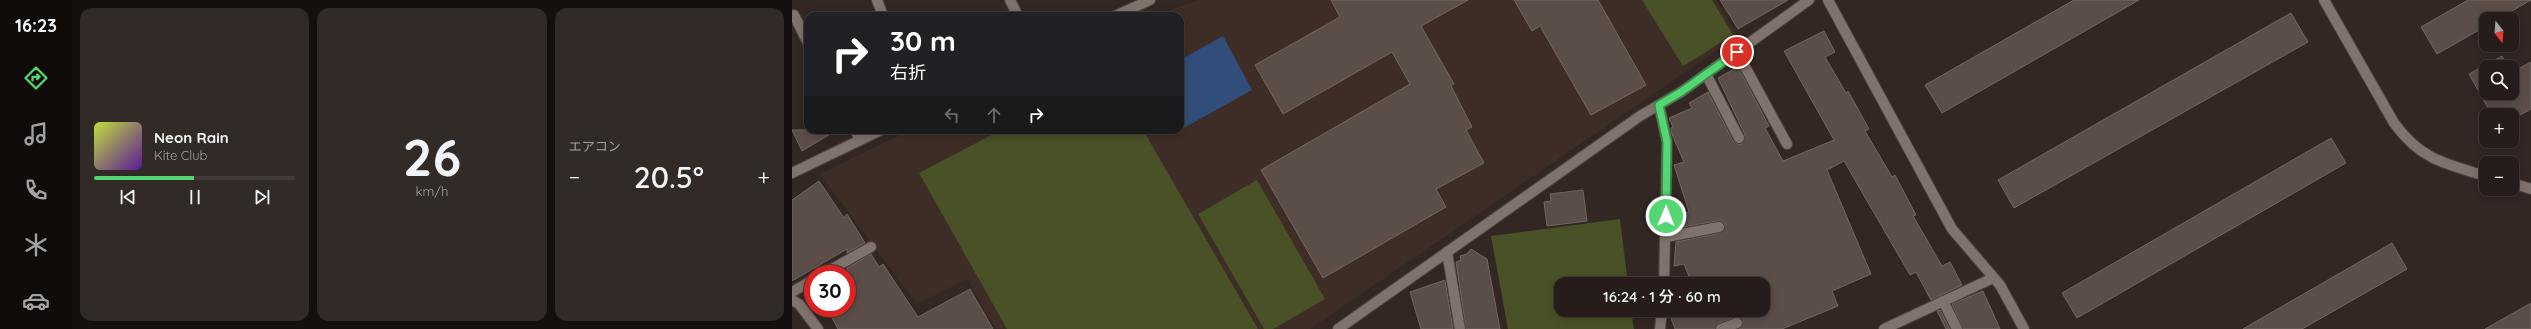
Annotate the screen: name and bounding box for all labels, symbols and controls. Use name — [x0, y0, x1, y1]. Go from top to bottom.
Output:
north arrow — [2479, 12, 2519, 52]
map controls — [2479, 12, 2519, 196]
text: 16:23 — [15, 14, 57, 37]
text: 30 m — [890, 23, 956, 58]
icon: right — [824, 28, 876, 80]
pin — [1720, 35, 1754, 69]
icon: arrive — [1726, 41, 1748, 63]
button: search — [2479, 60, 2519, 100]
text: 右折 — [890, 61, 926, 84]
icon: directions — [22, 64, 50, 92]
icon: left — [941, 104, 963, 126]
icon: ahead — [983, 104, 1005, 126]
icon: right — [1025, 104, 1047, 126]
button: + — [2479, 108, 2519, 148]
icon: music — [22, 120, 50, 148]
text: 26 — [403, 124, 461, 189]
text: Neon Rain — [154, 128, 229, 147]
text: エアコン — [569, 138, 621, 154]
text: Kite Club — [154, 147, 207, 163]
button: − — [2479, 156, 2519, 196]
text: 20.5° — [634, 158, 704, 196]
text: − — [569, 163, 580, 191]
text: + — [758, 163, 770, 191]
icon: phone — [22, 176, 50, 204]
text: km/h — [416, 183, 448, 199]
icon: previous — [117, 186, 139, 208]
icon: pause — [184, 186, 206, 208]
icon: next — [251, 186, 273, 208]
position arrow — [1645, 195, 1687, 237]
icon: climate — [22, 231, 50, 259]
speed limit sign: 30 — [804, 265, 856, 317]
icon: car — [22, 287, 50, 315]
text: 16:24 · 1 分 · 60 m — [1603, 287, 1721, 306]

